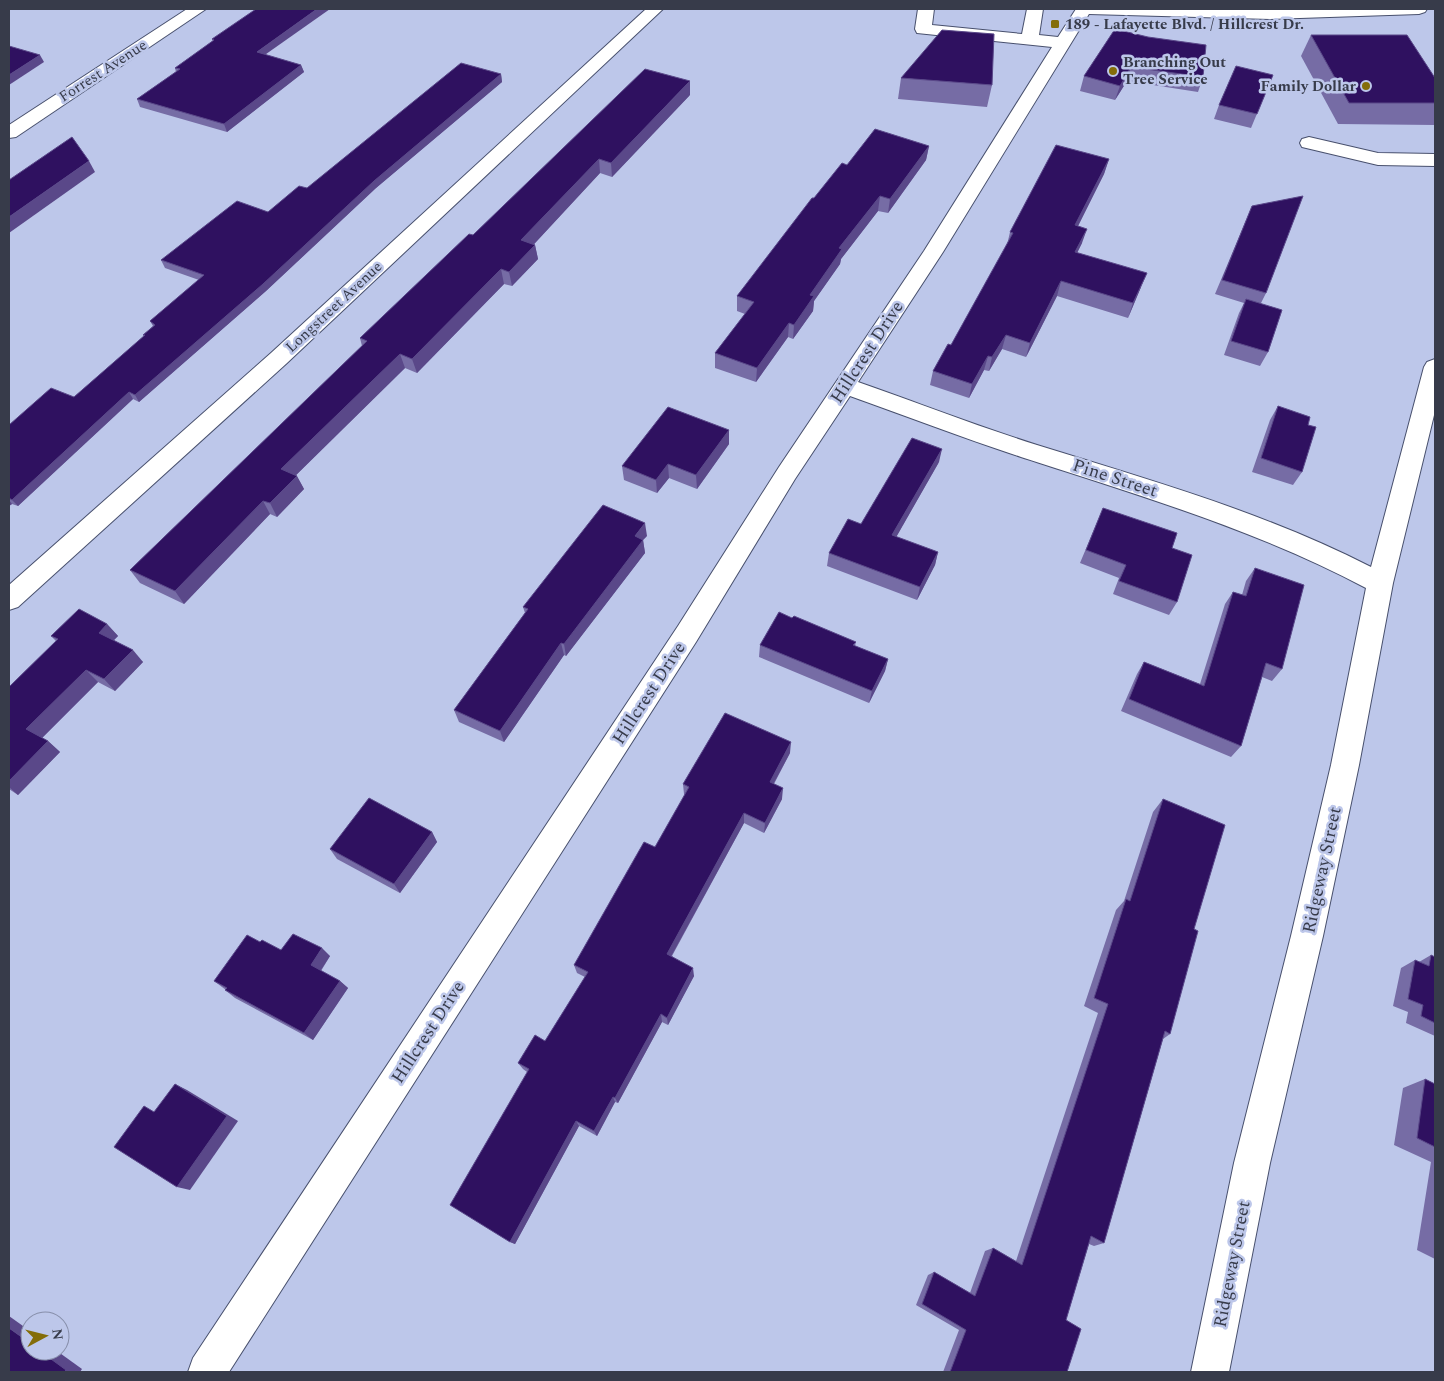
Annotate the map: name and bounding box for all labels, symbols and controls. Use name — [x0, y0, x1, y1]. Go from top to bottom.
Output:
place label: 189 - Lafayette Blvd. / Hillcrest Dr. — [1065, 13, 1304, 36]
marker: 189 - Lafayette Blvd. / Hillcrest Dr. — [1049, 18, 1061, 30]
street label: Forrest Avenue — [54, 34, 152, 108]
place label: Branching Out Tree Service — [1123, 51, 1226, 91]
marker: Branching Out Tree Service — [1107, 65, 1119, 77]
place label: Family Dollar — [1261, 75, 1357, 98]
marker: Family Dollar — [1360, 80, 1372, 92]
street label: Longstreet Avenue — [280, 256, 388, 358]
street label: Hillcrest Drive — [824, 295, 910, 409]
street label: Pine Street — [1069, 452, 1161, 504]
street label: Hillcrest Drive — [606, 636, 692, 750]
street label: Ridgeway Street — [1295, 804, 1349, 936]
street label: Hillcrest Drive — [385, 975, 471, 1089]
street label: Ridgeway Street — [1206, 1198, 1258, 1330]
north arrow — [20, 1311, 70, 1361]
text: N — [46, 1328, 69, 1341]

